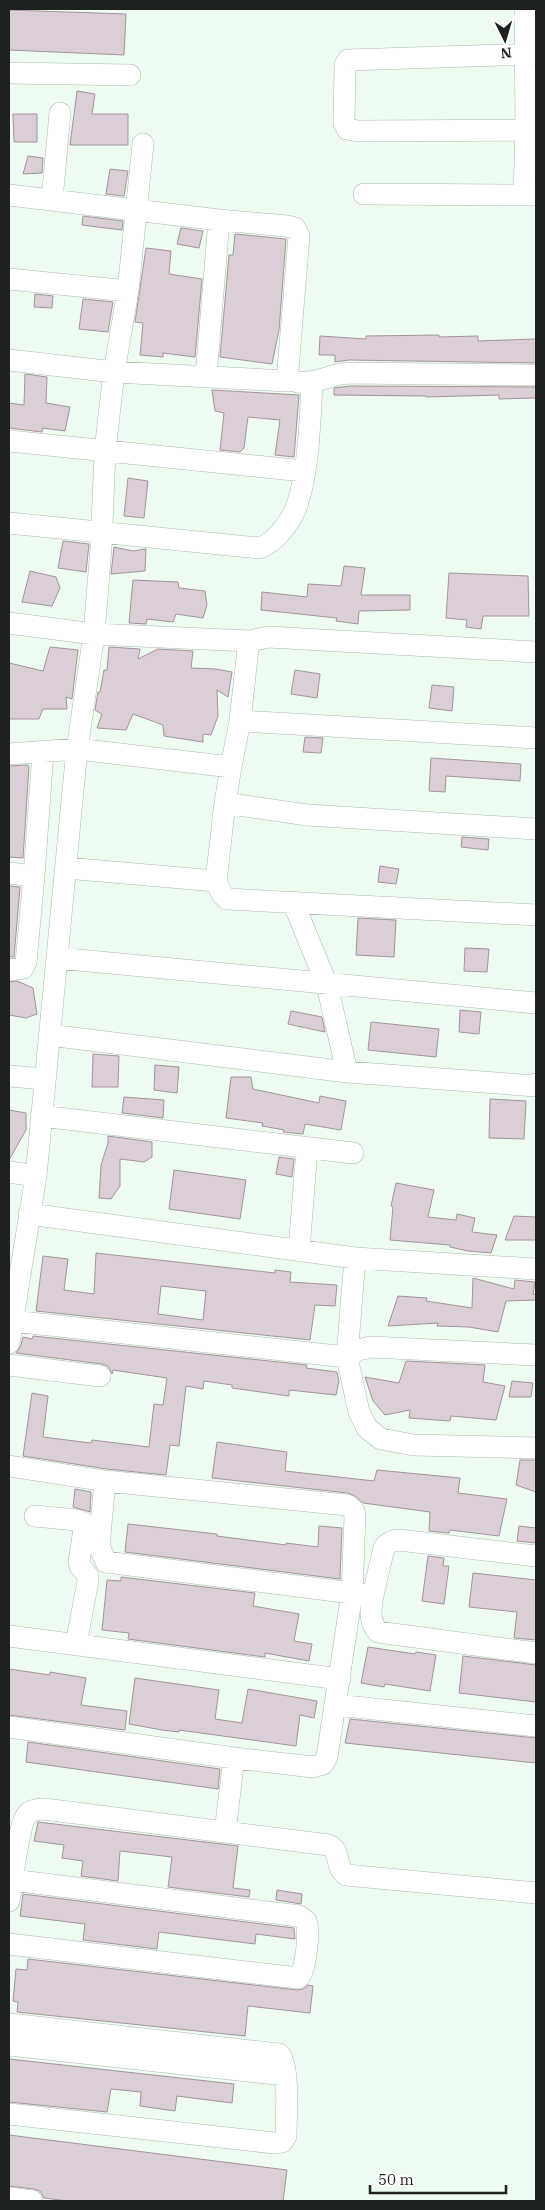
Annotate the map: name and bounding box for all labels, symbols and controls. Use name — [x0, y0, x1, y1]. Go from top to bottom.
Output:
north arrow — [480, 15, 530, 65]
text: N — [500, 44, 512, 62]
scale bar — [370, 2162, 506, 2194]
text: 50 m — [378, 2170, 414, 2189]

